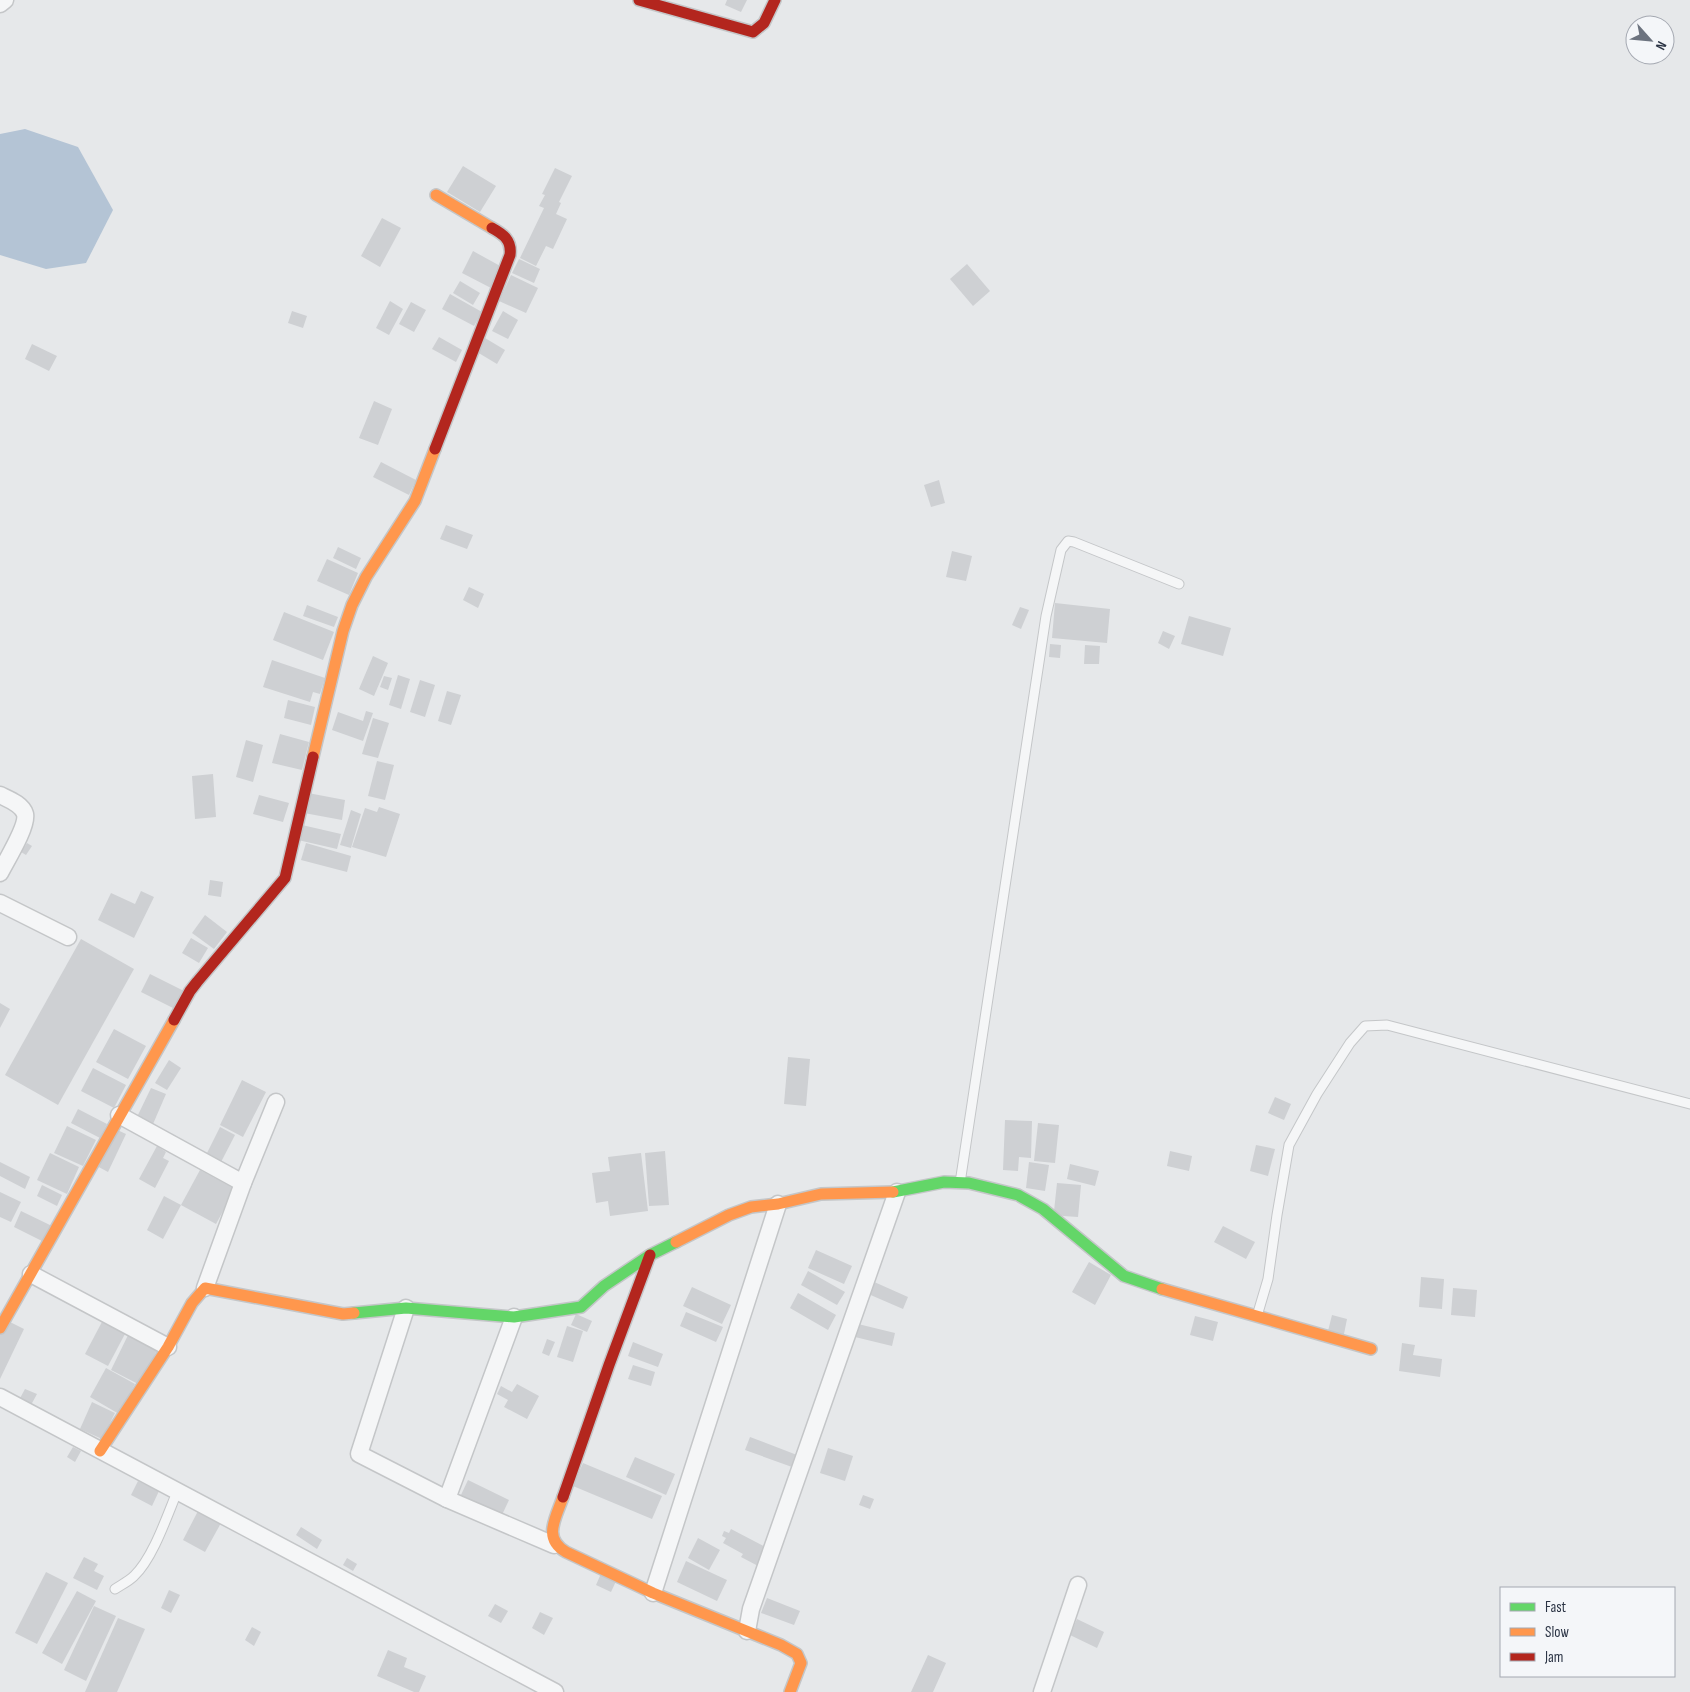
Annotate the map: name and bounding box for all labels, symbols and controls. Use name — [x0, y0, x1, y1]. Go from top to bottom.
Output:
north arrow — [1625, 15, 1675, 65]
text: N — [1652, 38, 1670, 53]
legend — [1500, 1587, 1675, 1677]
text: Fast — [1545, 1598, 1567, 1617]
text: Slow — [1545, 1623, 1569, 1642]
text: Jam — [1544, 1648, 1563, 1667]

